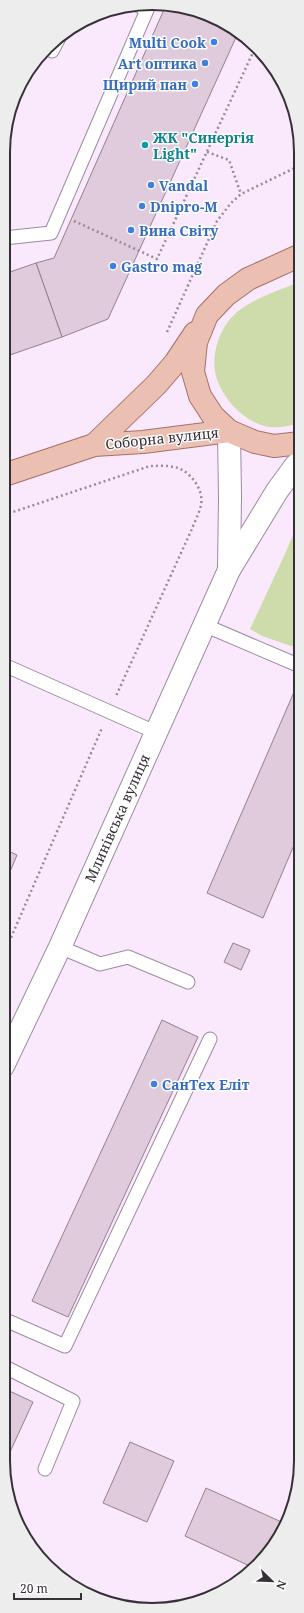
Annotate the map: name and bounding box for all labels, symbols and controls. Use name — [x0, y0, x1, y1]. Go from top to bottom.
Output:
place label: Multi Cook — [129, 33, 206, 52]
marker: Multi Cook — [209, 37, 219, 47]
place label: Art оптика — [118, 54, 197, 73]
marker: Art оптика — [200, 58, 210, 68]
place label: Щирий пан — [103, 75, 188, 94]
marker: Щирий пан — [190, 79, 200, 89]
place label: ЖК "Синергія Light" — [153, 128, 255, 163]
marker: ЖК "Синергія Light" — [140, 140, 150, 150]
place label: Vandal — [159, 176, 208, 195]
marker: Vandal — [146, 180, 156, 190]
place label: Dnipro-M — [150, 197, 218, 216]
marker: Dnipro-M — [137, 201, 147, 211]
place label: Вина Світу — [139, 221, 219, 240]
marker: Вина Світу — [126, 225, 136, 235]
place label: Gastro mag — [121, 257, 202, 276]
marker: Gastro mag — [108, 261, 118, 271]
street label: Соборна вулиця — [104, 423, 220, 453]
street label: Млинівська вулиця — [80, 751, 154, 885]
place label: СанТех Еліт — [162, 1075, 250, 1094]
marker: СанТех Еліт — [149, 1079, 159, 1089]
north arrow — [252, 1561, 292, 1601]
scale bar — [14, 1575, 81, 1601]
text: N — [273, 1578, 290, 1592]
text: 20 m — [20, 1580, 48, 1597]

